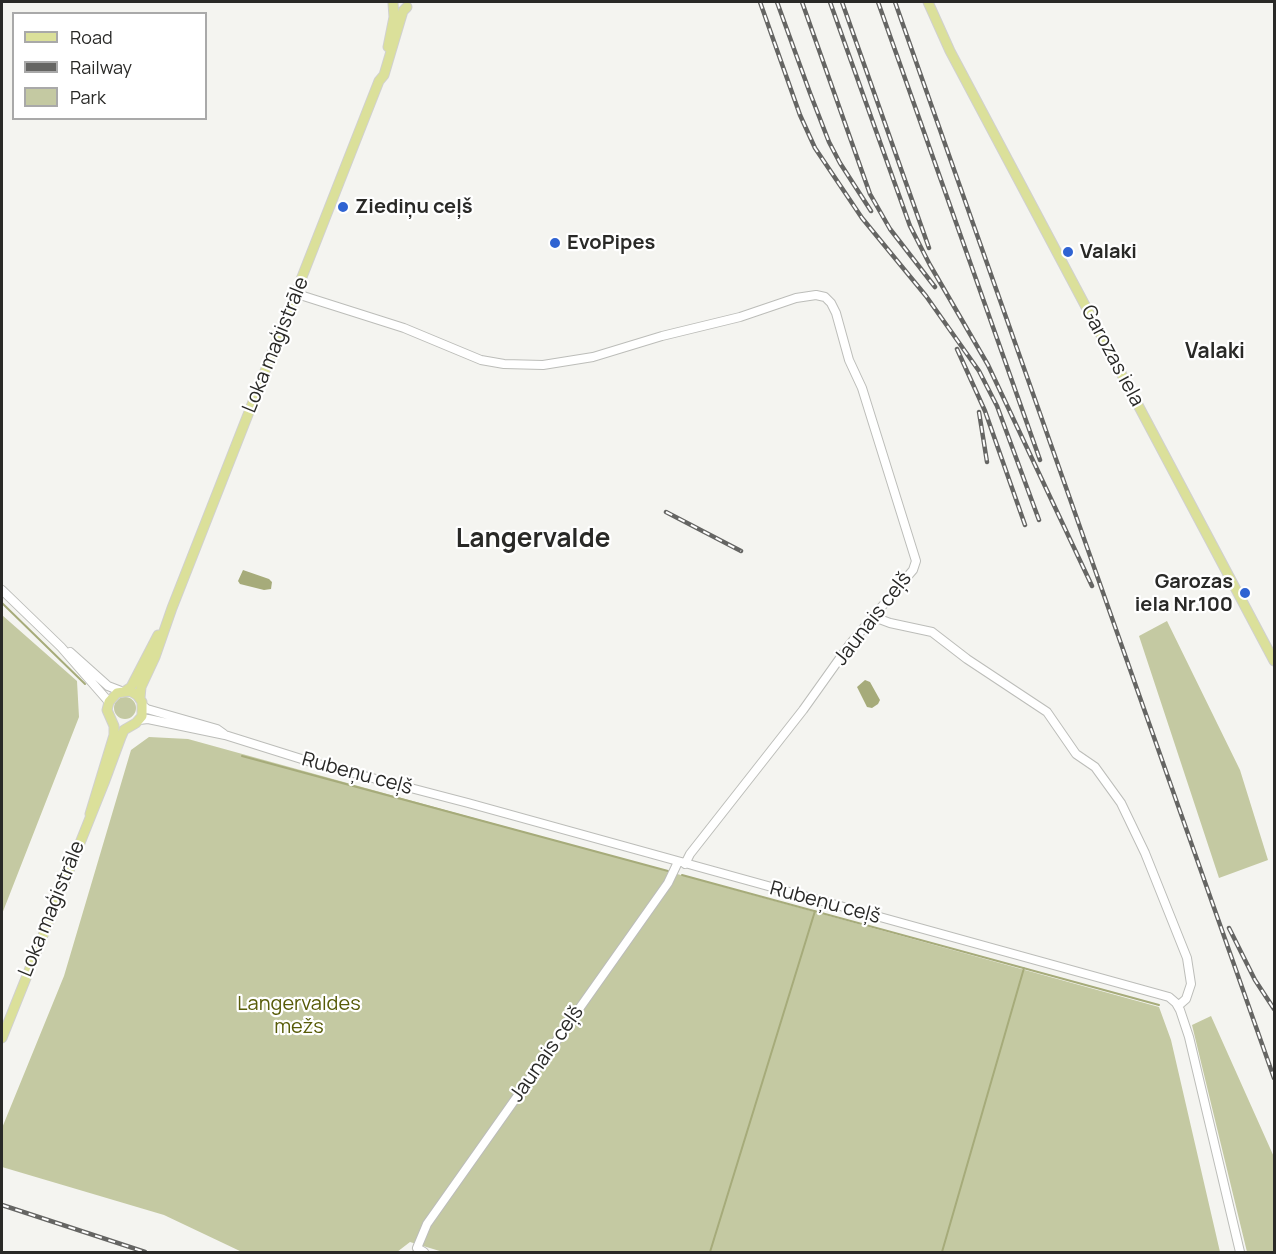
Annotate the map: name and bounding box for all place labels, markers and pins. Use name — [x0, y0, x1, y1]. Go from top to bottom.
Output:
place label: Ziediņu ceļš — [355, 195, 473, 219]
marker: Ziediņu ceļš — [336, 200, 350, 214]
place label: EvoPipes — [567, 231, 655, 255]
marker: EvoPipes — [548, 236, 562, 250]
place label: Valaki — [1080, 240, 1137, 264]
marker: Valaki — [1061, 245, 1075, 259]
place label: Garozas iela Nr.100 — [1135, 570, 1233, 617]
marker: Garozas iela Nr.100 — [1238, 586, 1252, 600]

